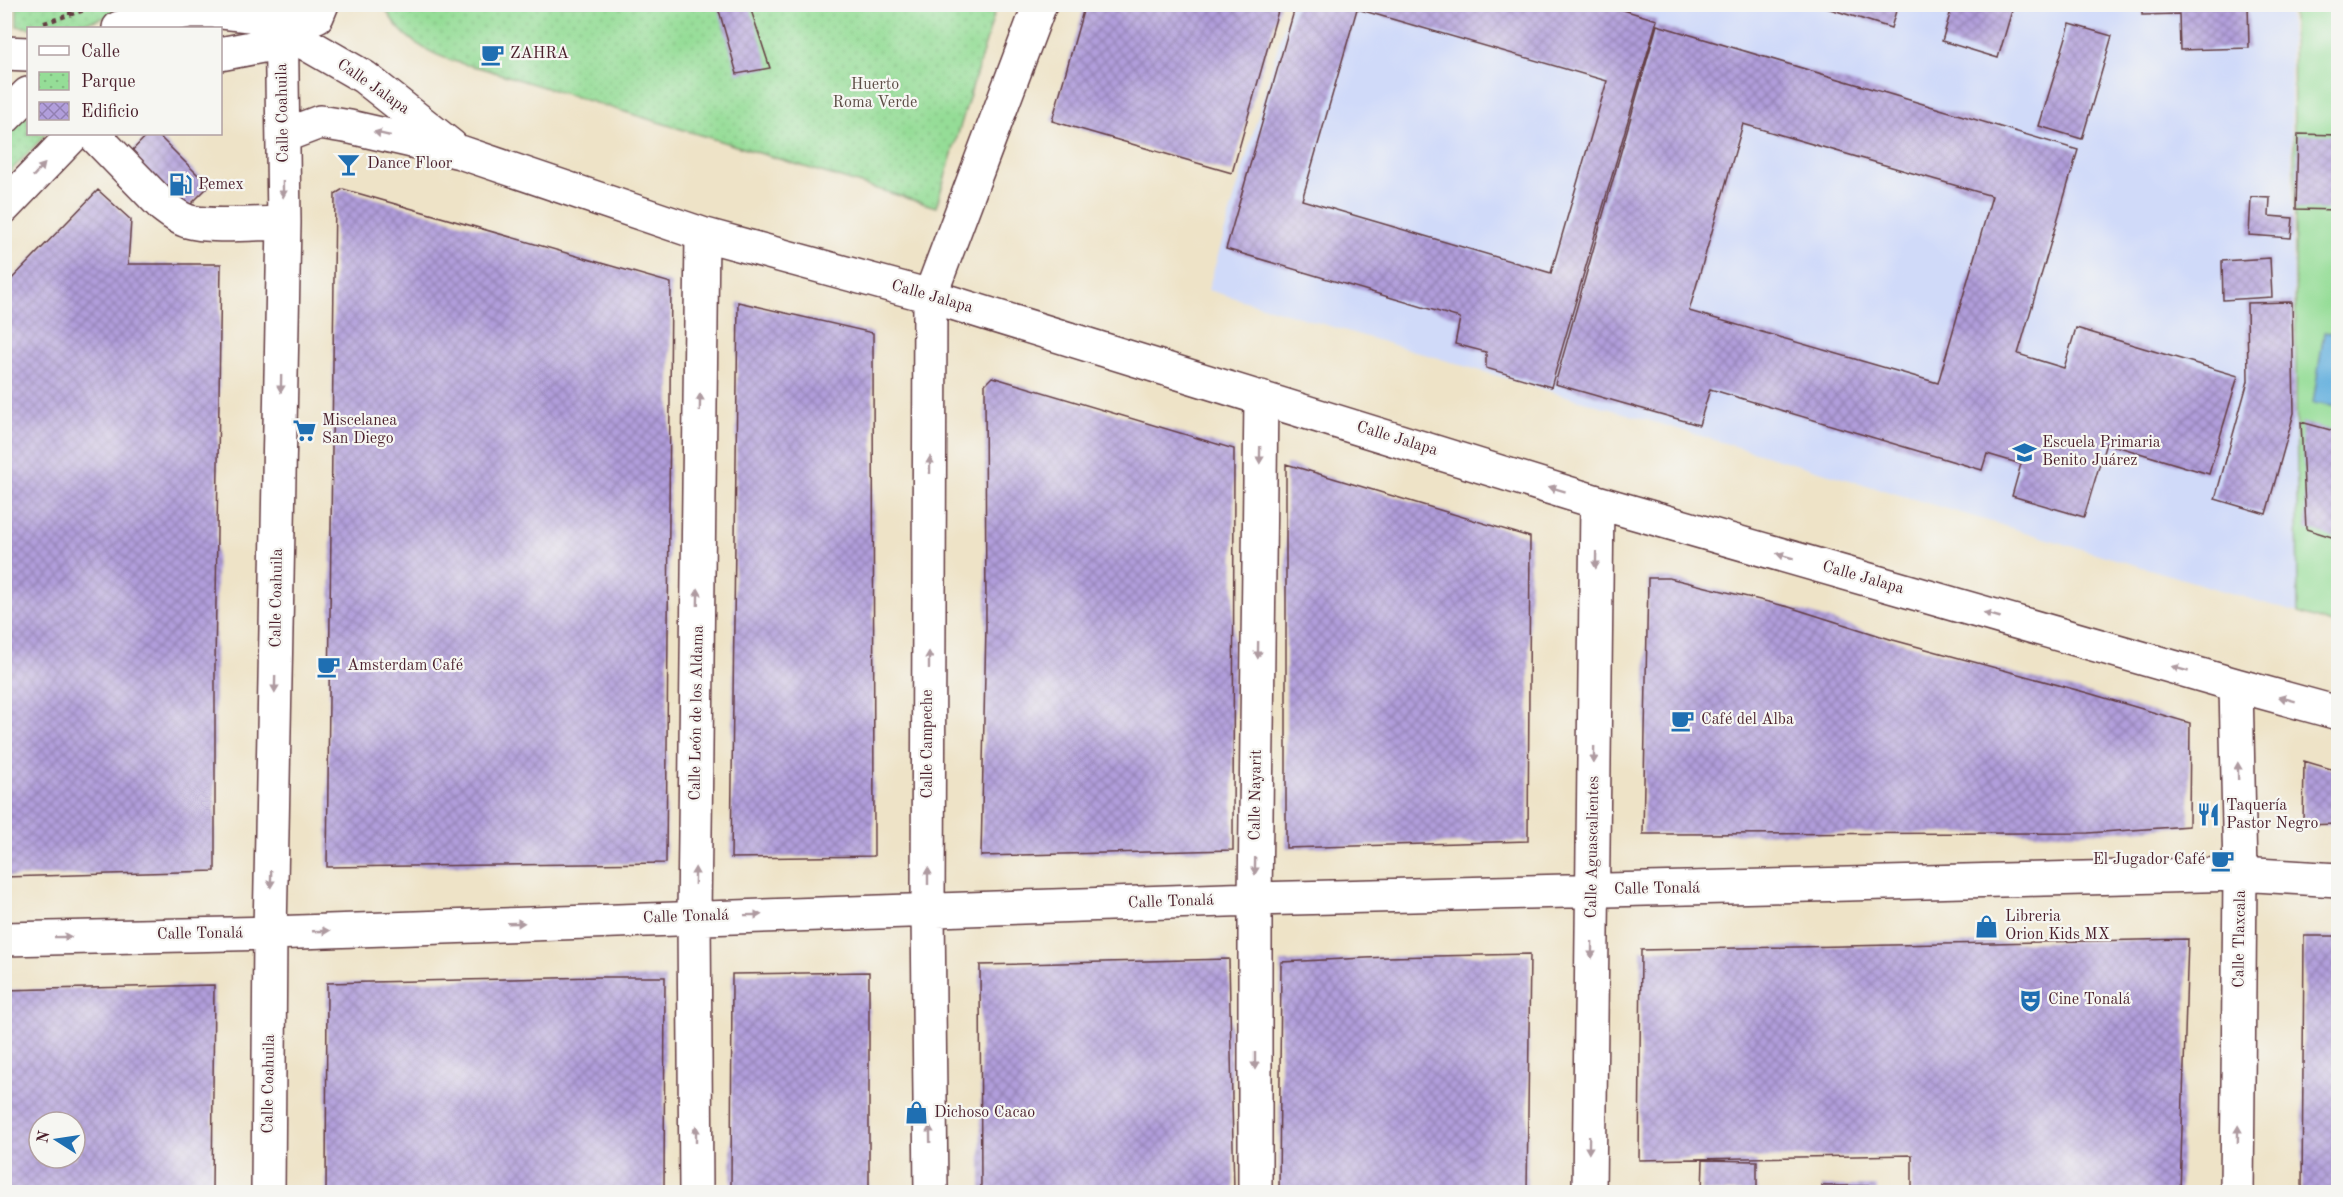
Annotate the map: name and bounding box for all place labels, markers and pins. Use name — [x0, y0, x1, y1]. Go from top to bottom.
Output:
cafe icon: ZAHRA — [479, 41, 505, 67]
place label: ZAHRA — [510, 46, 569, 62]
bar icon: Dance Floor — [336, 151, 362, 177]
place label: Dance Floor — [367, 156, 453, 172]
fuel station icon: Pemex — [167, 172, 193, 198]
place label: Pemex — [198, 177, 244, 193]
place label: Miscelanea San Diego — [322, 413, 397, 447]
supermarket icon: Miscelanea San Diego — [291, 417, 317, 443]
place label: Escuela Primaria Benito Juárez — [2042, 435, 2161, 469]
school or university icon: Escuela Primaria Benito Juárez — [2011, 439, 2037, 465]
cafe icon: Amsterdam Café — [316, 653, 342, 679]
place label: Amsterdam Café — [347, 658, 463, 674]
cafe icon: Café del Alba — [1670, 707, 1696, 733]
place label: Café del Alba — [1701, 712, 1794, 728]
place label: Taquería Pastor Negro — [2226, 798, 2318, 832]
restaurant icon: Taquería Pastor Negro — [2195, 802, 2221, 828]
cafe icon: El Jugador Café — [2210, 847, 2236, 873]
place label: El Jugador Café — [2093, 852, 2205, 868]
place label: Libreria Orion Kids MX — [2005, 909, 2110, 943]
shop icon: Libreria Orion Kids MX — [1974, 913, 2000, 939]
theatre icon: Cine Tonalá — [2017, 987, 2043, 1013]
place label: Cine Tonalá — [2048, 992, 2131, 1008]
shop icon: Dichoso Cacao — [903, 1100, 929, 1126]
place label: Dichoso Cacao — [934, 1105, 1035, 1121]

